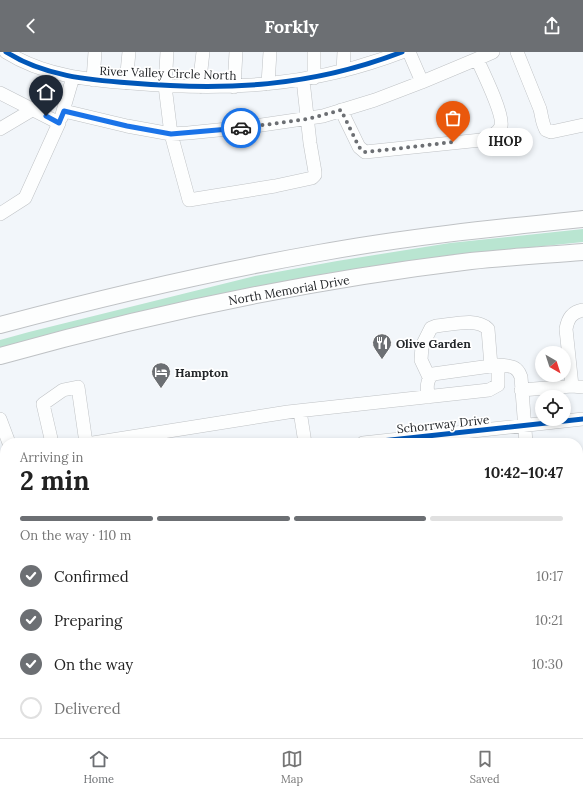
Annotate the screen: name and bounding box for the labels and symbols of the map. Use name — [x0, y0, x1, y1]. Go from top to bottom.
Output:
street label: River Valley Circle North — [99, 63, 237, 83]
pin — [29, 75, 63, 116]
pin — [436, 101, 470, 142]
courier — [221, 108, 261, 148]
callout: IHOP — [477, 128, 533, 156]
street label: North Memorial Drive — [227, 272, 351, 308]
restaurant icon: Olive Garden — [371, 332, 393, 360]
place label: Olive Garden — [396, 336, 471, 351]
north arrow — [535, 346, 571, 382]
hotel icon: Hampton — [150, 361, 172, 389]
place label: Hampton — [175, 365, 229, 380]
street label: Schorrway Drive — [396, 412, 490, 436]

